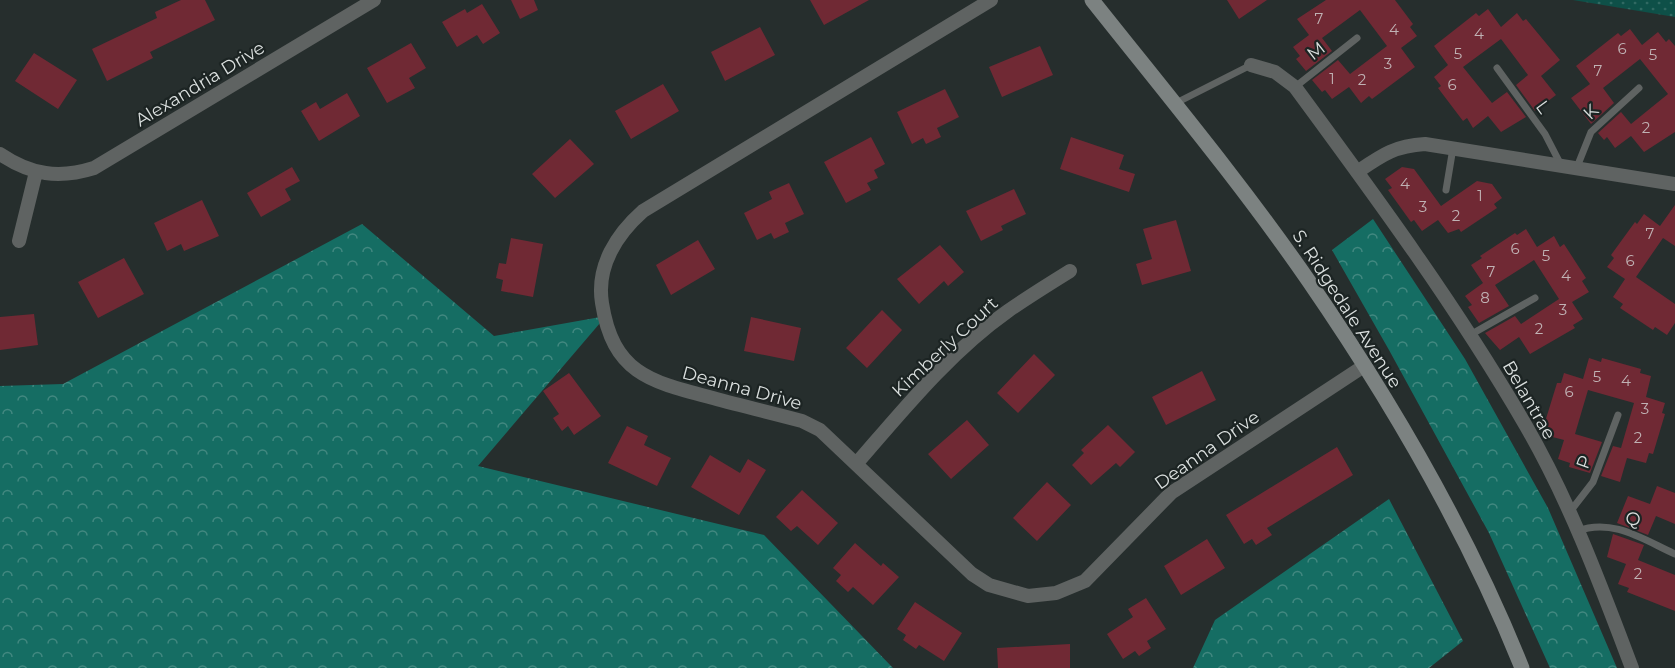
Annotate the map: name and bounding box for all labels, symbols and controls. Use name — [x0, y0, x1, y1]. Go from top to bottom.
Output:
house number: 7 — [1315, 9, 1324, 28]
house number: 4 — [1389, 20, 1399, 39]
house number: 4 — [1474, 24, 1484, 43]
street label: Alexandria Drive — [131, 37, 269, 131]
street label: M — [1302, 37, 1330, 65]
house number: 6 — [1617, 39, 1627, 58]
house number: 5 — [1454, 44, 1462, 63]
house number: 5 — [1649, 45, 1657, 64]
house number: 3 — [1384, 54, 1392, 73]
house number: 7 — [1594, 61, 1603, 80]
house number: 1 — [1329, 69, 1335, 88]
house number: 2 — [1358, 70, 1366, 89]
house number: 6 — [1447, 75, 1457, 94]
street label: L — [1531, 96, 1555, 118]
street label: K — [1579, 100, 1603, 124]
house number: 2 — [1642, 118, 1650, 137]
house number: 4 — [1400, 174, 1410, 193]
house number: 1 — [1477, 186, 1483, 205]
house number: 3 — [1419, 197, 1427, 216]
house number: 2 — [1452, 206, 1460, 225]
house number: 7 — [1646, 224, 1655, 243]
street label: S. Ridgedale Avenue — [1288, 226, 1407, 392]
house number: 6 — [1510, 239, 1520, 258]
house number: 5 — [1542, 246, 1550, 265]
house number: 6 — [1625, 251, 1635, 270]
house number: 7 — [1487, 262, 1496, 281]
house number: 4 — [1561, 266, 1571, 285]
house number: 8 — [1480, 288, 1490, 307]
street label: Kimberly Court — [888, 292, 1002, 402]
house number: 3 — [1559, 300, 1567, 319]
house number: 2 — [1535, 319, 1543, 338]
street label: Belantrae — [1498, 357, 1560, 443]
street label: Deanna Drive — [680, 361, 804, 415]
house number: 5 — [1593, 367, 1601, 386]
house number: 4 — [1621, 371, 1631, 390]
house number: 6 — [1564, 382, 1574, 401]
house number: 3 — [1641, 399, 1649, 418]
street label: Deanna Drive — [1150, 406, 1264, 494]
house number: 2 — [1634, 428, 1642, 447]
street label: P — [1571, 452, 1597, 472]
street label: Q — [1622, 506, 1644, 532]
house number: 2 — [1634, 564, 1642, 583]

